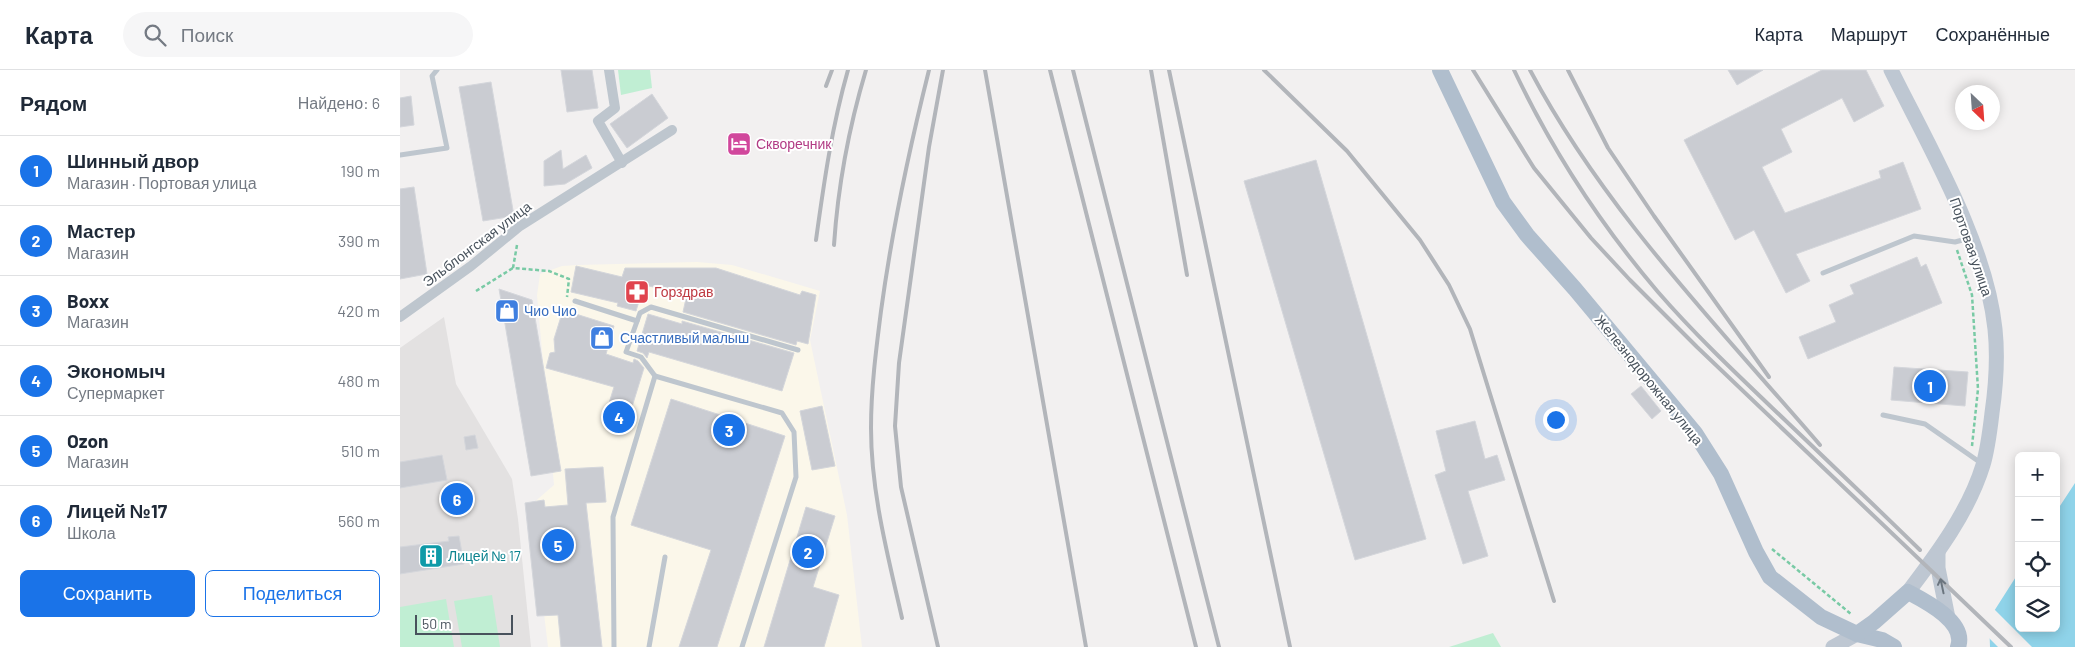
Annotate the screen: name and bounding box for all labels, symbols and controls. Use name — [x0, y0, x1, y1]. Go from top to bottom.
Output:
search box — [123, 12, 473, 57]
text: Карта — [25, 20, 93, 49]
icon: search — [141, 21, 169, 49]
text: Поиск — [181, 23, 233, 46]
text: Карта — [1755, 23, 1803, 45]
text: Маршрут — [1831, 23, 1907, 45]
text: Сохранённые — [1935, 23, 2050, 45]
north arrow — [1955, 85, 2000, 130]
text: Рядом — [20, 90, 87, 115]
text: Найдено: 6 — [298, 93, 380, 112]
hotel icon: Скворечник — [726, 131, 752, 157]
place label: Скворечник — [756, 135, 832, 152]
text: Шинный двор — [67, 149, 199, 172]
text: 1 — [33, 161, 39, 180]
text: 190 m — [341, 161, 380, 180]
text: Магазин · Портовая улица — [67, 173, 257, 192]
street label: Портовая улица — [1947, 195, 1996, 299]
street label: Эльблонгская улица — [419, 197, 534, 290]
text: Мастер — [67, 219, 136, 242]
text: 2 — [32, 231, 40, 250]
text: 390 m — [338, 231, 380, 250]
text: Магазин — [67, 243, 129, 262]
pharmacy icon: Горздрав — [624, 279, 650, 305]
place label: Горздрав — [654, 283, 713, 300]
text: Boxx — [67, 289, 109, 312]
shop icon: Чио Чио — [494, 298, 520, 324]
text: 3 — [32, 301, 40, 320]
text: 420 m — [337, 301, 380, 320]
place label: Чио Чио — [524, 302, 577, 319]
street label: Железнодорожная улица — [1592, 311, 1707, 448]
text: Магазин — [67, 312, 129, 331]
shop icon: Счастливый малыш — [589, 325, 615, 351]
place label: Счастливый малыш — [620, 329, 749, 346]
text: Экономыч — [67, 359, 166, 382]
pin: 1 — [1914, 367, 1946, 405]
text: 4 — [31, 371, 41, 390]
text: 480 m — [337, 371, 380, 390]
text: Супермаркет — [67, 383, 165, 402]
pin: 4 — [603, 398, 635, 436]
your location — [1543, 407, 1569, 433]
pin: 3 — [713, 411, 745, 449]
text: Ozon — [67, 429, 109, 452]
text: 5 — [32, 441, 40, 460]
text: 510 m — [341, 441, 380, 460]
text: Магазин — [67, 452, 129, 471]
map controls — [2015, 452, 2060, 632]
button: + — [2015, 452, 2060, 497]
pin: 6 — [441, 480, 473, 518]
button: − — [2015, 497, 2060, 542]
text: Лицей №17 — [67, 499, 167, 522]
text: 6 — [32, 511, 40, 530]
text: 560 m — [338, 511, 380, 530]
text: Школа — [67, 523, 116, 542]
pin: 5 — [542, 526, 574, 564]
pin: 2 — [792, 533, 824, 571]
button: locate — [2015, 542, 2060, 587]
building icon: Лицей № 17 — [418, 543, 444, 569]
place label: Лицей № 17 — [448, 547, 521, 564]
button: Сохранить — [20, 570, 195, 617]
button: Поделиться — [205, 570, 380, 617]
one-way arrow — [1936, 578, 1946, 594]
button: layers — [2015, 587, 2060, 632]
scale bar — [415, 612, 512, 635]
text: 50 m — [422, 615, 451, 632]

